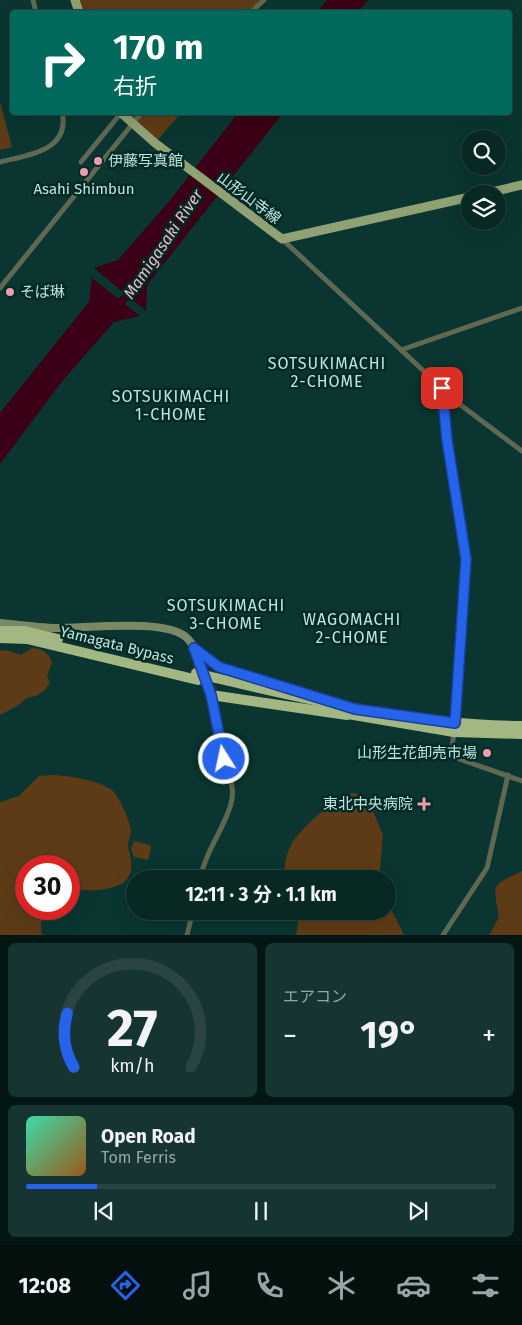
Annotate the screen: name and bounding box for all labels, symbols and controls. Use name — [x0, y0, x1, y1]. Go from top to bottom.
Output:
text: 170 m — [113, 26, 204, 68]
icon: right — [30, 30, 95, 95]
text: 右折 — [113, 73, 157, 100]
map controls — [461, 130, 506, 230]
button: search — [461, 130, 506, 175]
place label: 伊藤写真館 — [108, 152, 183, 170]
marker: 伊藤写真館 — [92, 155, 104, 167]
marker: Asahi Shimbun — [78, 166, 90, 178]
street label: 山形山寺線 — [214, 168, 284, 228]
place label: Asahi Shimbun — [33, 180, 135, 198]
water label: Mamigasaki River — [119, 185, 207, 302]
button: layers — [461, 185, 506, 230]
place label: そば琳 — [20, 283, 65, 301]
marker: そば琳 — [4, 286, 16, 298]
district label: SOTSUKIMACHI 2-CHOME — [268, 354, 386, 391]
pin — [421, 367, 463, 409]
icon: arrive — [428, 374, 456, 402]
district label: SOTSUKIMACHI 1-CHOME — [112, 387, 230, 424]
district label: SOTSUKIMACHI 3-CHOME — [167, 596, 285, 633]
district label: WAGOMACHI 2-CHOME — [303, 610, 401, 647]
street label: Yamagata Bypass — [58, 622, 176, 668]
position arrow — [197, 732, 249, 784]
place label: 山形生花卸売市場 — [357, 744, 477, 762]
marker: 山形生花卸売市場 — [481, 747, 493, 759]
place label: 東北中央病院 — [323, 795, 413, 813]
marker: 東北中央病院 — [417, 797, 431, 811]
speed limit sign: 30 — [15, 855, 80, 920]
text: 12:11 · 3 分 · 1.1 km — [185, 883, 337, 906]
text: エアコン — [283, 987, 347, 1006]
text: 27 — [107, 997, 158, 1060]
text: 19° — [360, 1012, 419, 1058]
text: − — [283, 1019, 297, 1052]
text: + — [482, 1019, 496, 1052]
text: km/h — [110, 1055, 155, 1077]
text: Open Road — [101, 1125, 196, 1148]
text: Tom Ferris — [101, 1148, 176, 1167]
icon: previous — [90, 1197, 118, 1225]
icon: pause — [247, 1197, 275, 1225]
icon: next — [404, 1197, 432, 1225]
icon: directions — [108, 1268, 143, 1303]
icon: music — [180, 1268, 215, 1303]
icon: phone — [252, 1268, 287, 1303]
icon: climate — [324, 1268, 359, 1303]
icon: car — [396, 1268, 431, 1303]
icon: filters — [468, 1268, 503, 1303]
text: 12:08 — [19, 1272, 71, 1299]

